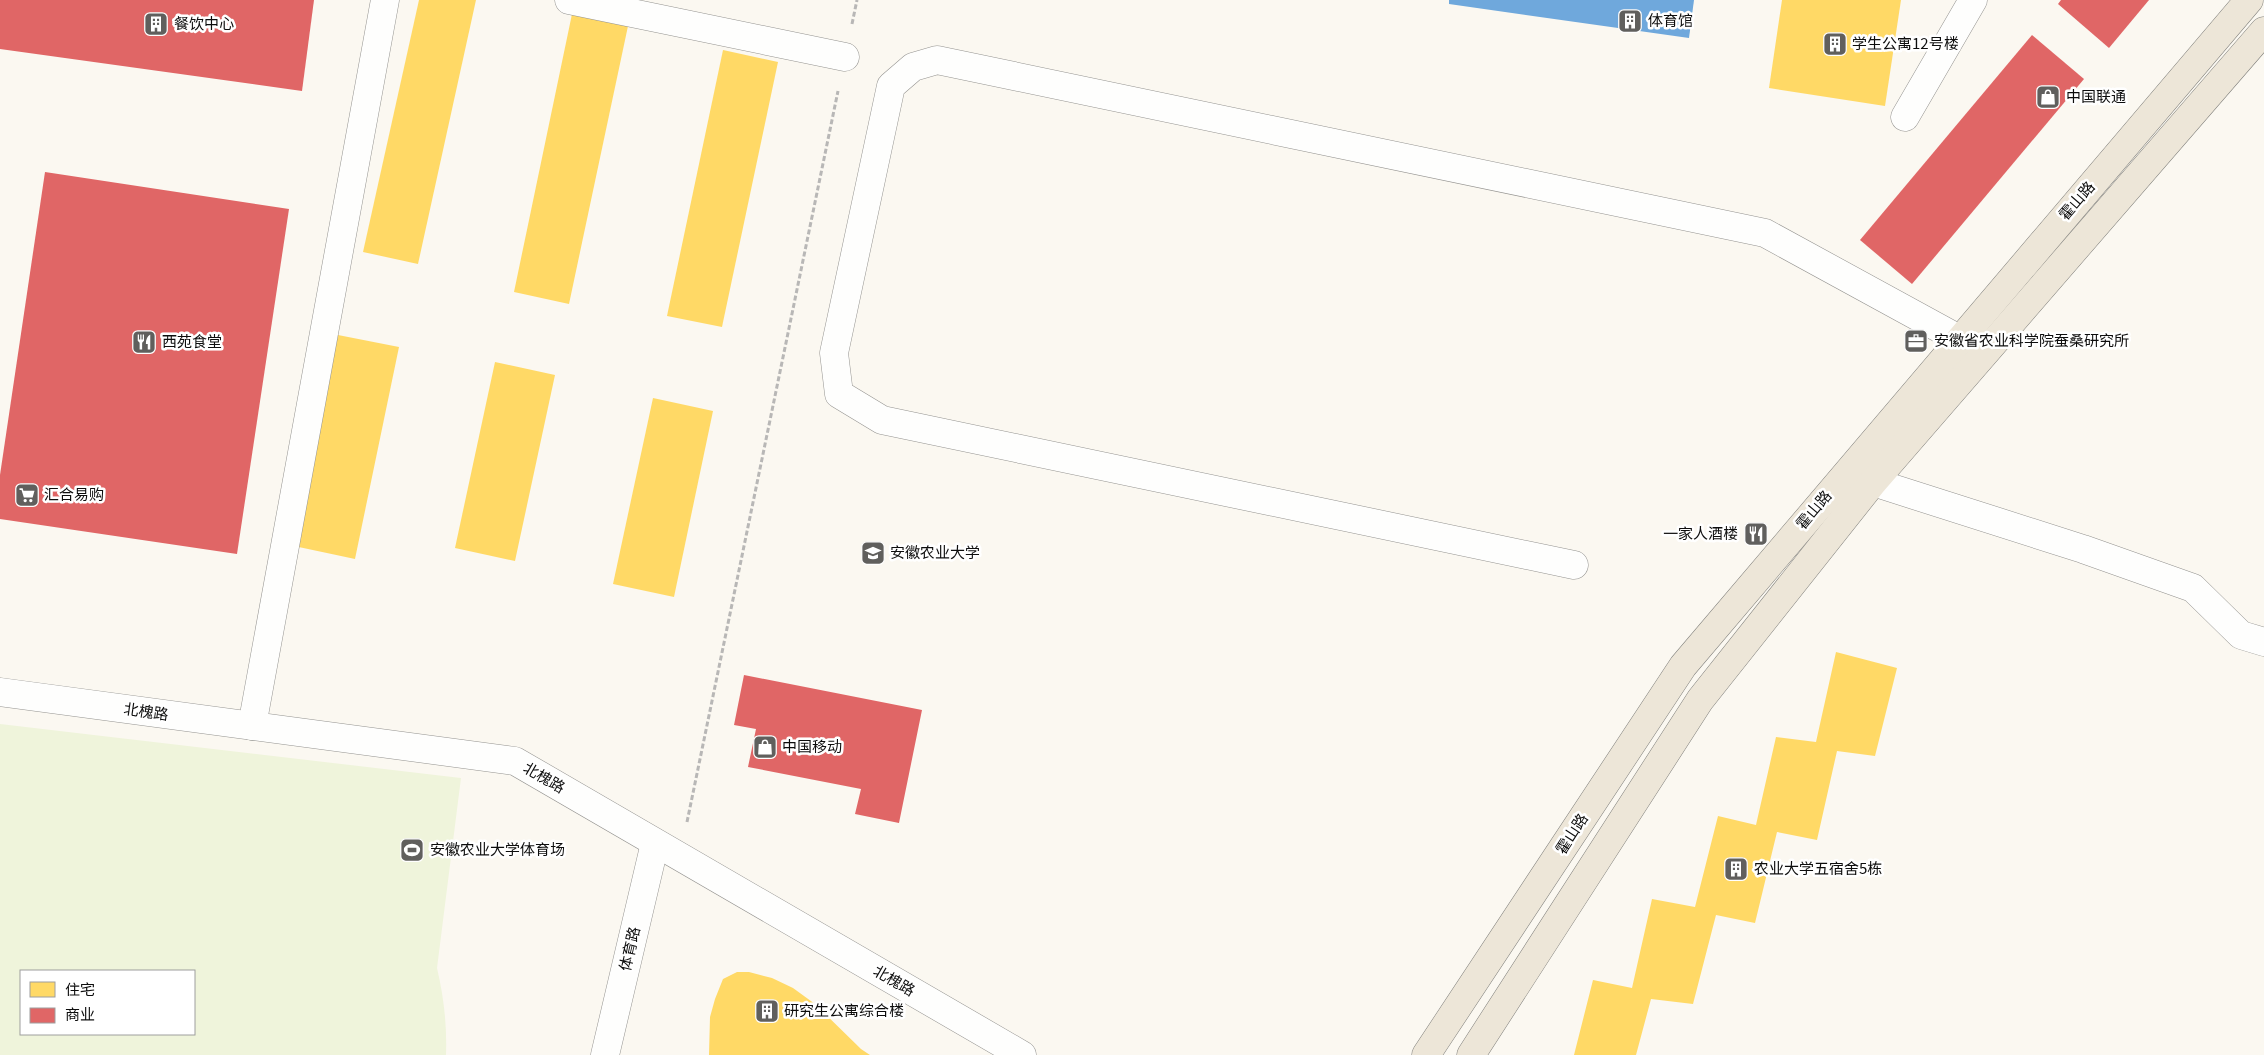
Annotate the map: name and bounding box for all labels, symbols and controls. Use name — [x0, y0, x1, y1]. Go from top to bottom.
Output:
building icon: 体育馆 — [1617, 8, 1643, 34]
place label: 体育馆 — [1648, 9, 1693, 30]
building icon: 餐饮中心 — [143, 11, 169, 37]
place label: 餐饮中心 — [174, 12, 234, 33]
building icon: 学生公寓12号楼 — [1822, 31, 1848, 57]
place label: 学生公寓12号楼 — [1852, 32, 1959, 53]
shop icon: 中国联通 — [2035, 84, 2061, 110]
place label: 中国联通 — [2066, 85, 2126, 106]
street label: 霍山路 — [2053, 176, 2099, 224]
office icon: 安徽省农业科学院蚕桑研究所 — [1903, 328, 1929, 354]
restaurant icon: 西苑食堂 — [131, 329, 157, 355]
place label: 安徽省农业科学院蚕桑研究所 — [1934, 329, 2129, 350]
place label: 西苑食堂 — [162, 330, 222, 351]
supermarket icon: 汇合易购 — [14, 482, 40, 508]
place label: 汇合易购 — [44, 483, 104, 504]
street label: 霍山路 — [1790, 485, 1835, 533]
restaurant icon: 一家人酒楼 — [1743, 521, 1769, 547]
place label: 一家人酒楼 — [1663, 522, 1738, 543]
school or university icon: 安徽农业大学 — [860, 540, 886, 566]
place label: 安徽农业大学 — [890, 541, 980, 562]
street label: 北槐路 — [122, 697, 170, 724]
shop icon: 中国移动 — [752, 734, 778, 760]
place label: 中国移动 — [782, 735, 842, 756]
street label: 北槐路 — [520, 756, 569, 797]
street label: 霍山路 — [1550, 809, 1592, 858]
sports icon: 安徽农业大学体育场 — [399, 837, 425, 863]
place label: 安徽农业大学体育场 — [430, 838, 565, 859]
building icon: 农业大学五宿舍5栋 — [1723, 856, 1749, 882]
place label: 农业大学五宿舍5栋 — [1754, 857, 1882, 878]
street label: 体育路 — [613, 924, 644, 973]
street label: 北槐路 — [870, 959, 919, 1000]
legend — [20, 970, 195, 1035]
text: 住宅 — [65, 978, 95, 999]
building icon: 研究生公寓综合楼 — [754, 998, 780, 1024]
place label: 研究生公寓综合楼 — [784, 999, 904, 1020]
text: 商业 — [65, 1003, 95, 1024]

